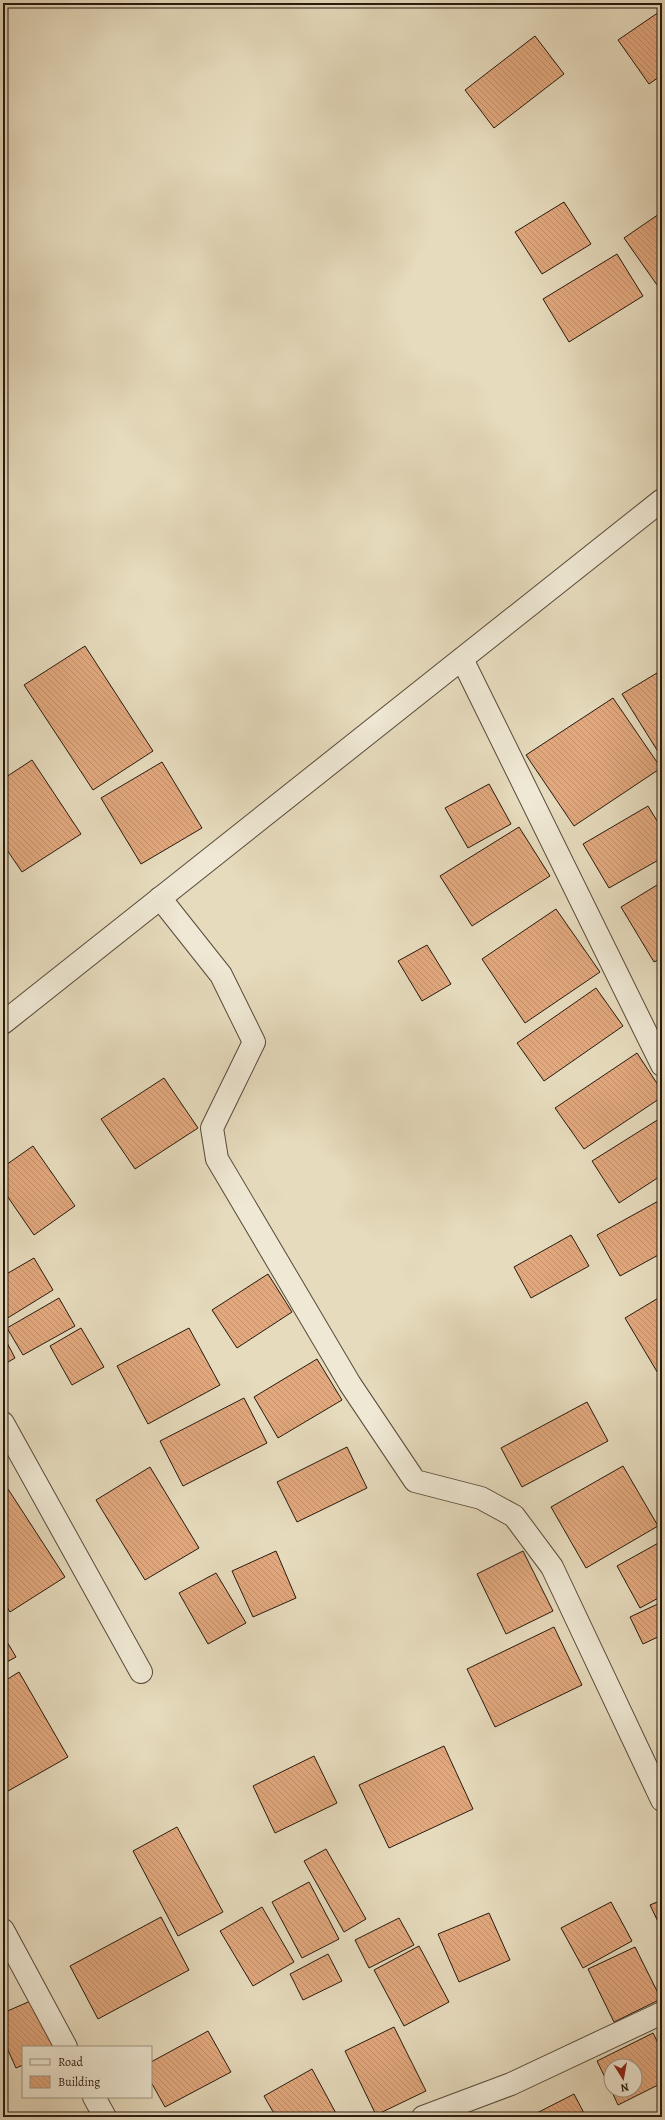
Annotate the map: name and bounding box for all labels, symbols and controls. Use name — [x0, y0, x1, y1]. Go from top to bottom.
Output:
legend — [22, 2046, 152, 2098]
text: Road — [58, 2054, 84, 2070]
north arrow — [603, 2058, 643, 2098]
text: Building — [58, 2074, 100, 2090]
text: N — [619, 2079, 630, 2095]

